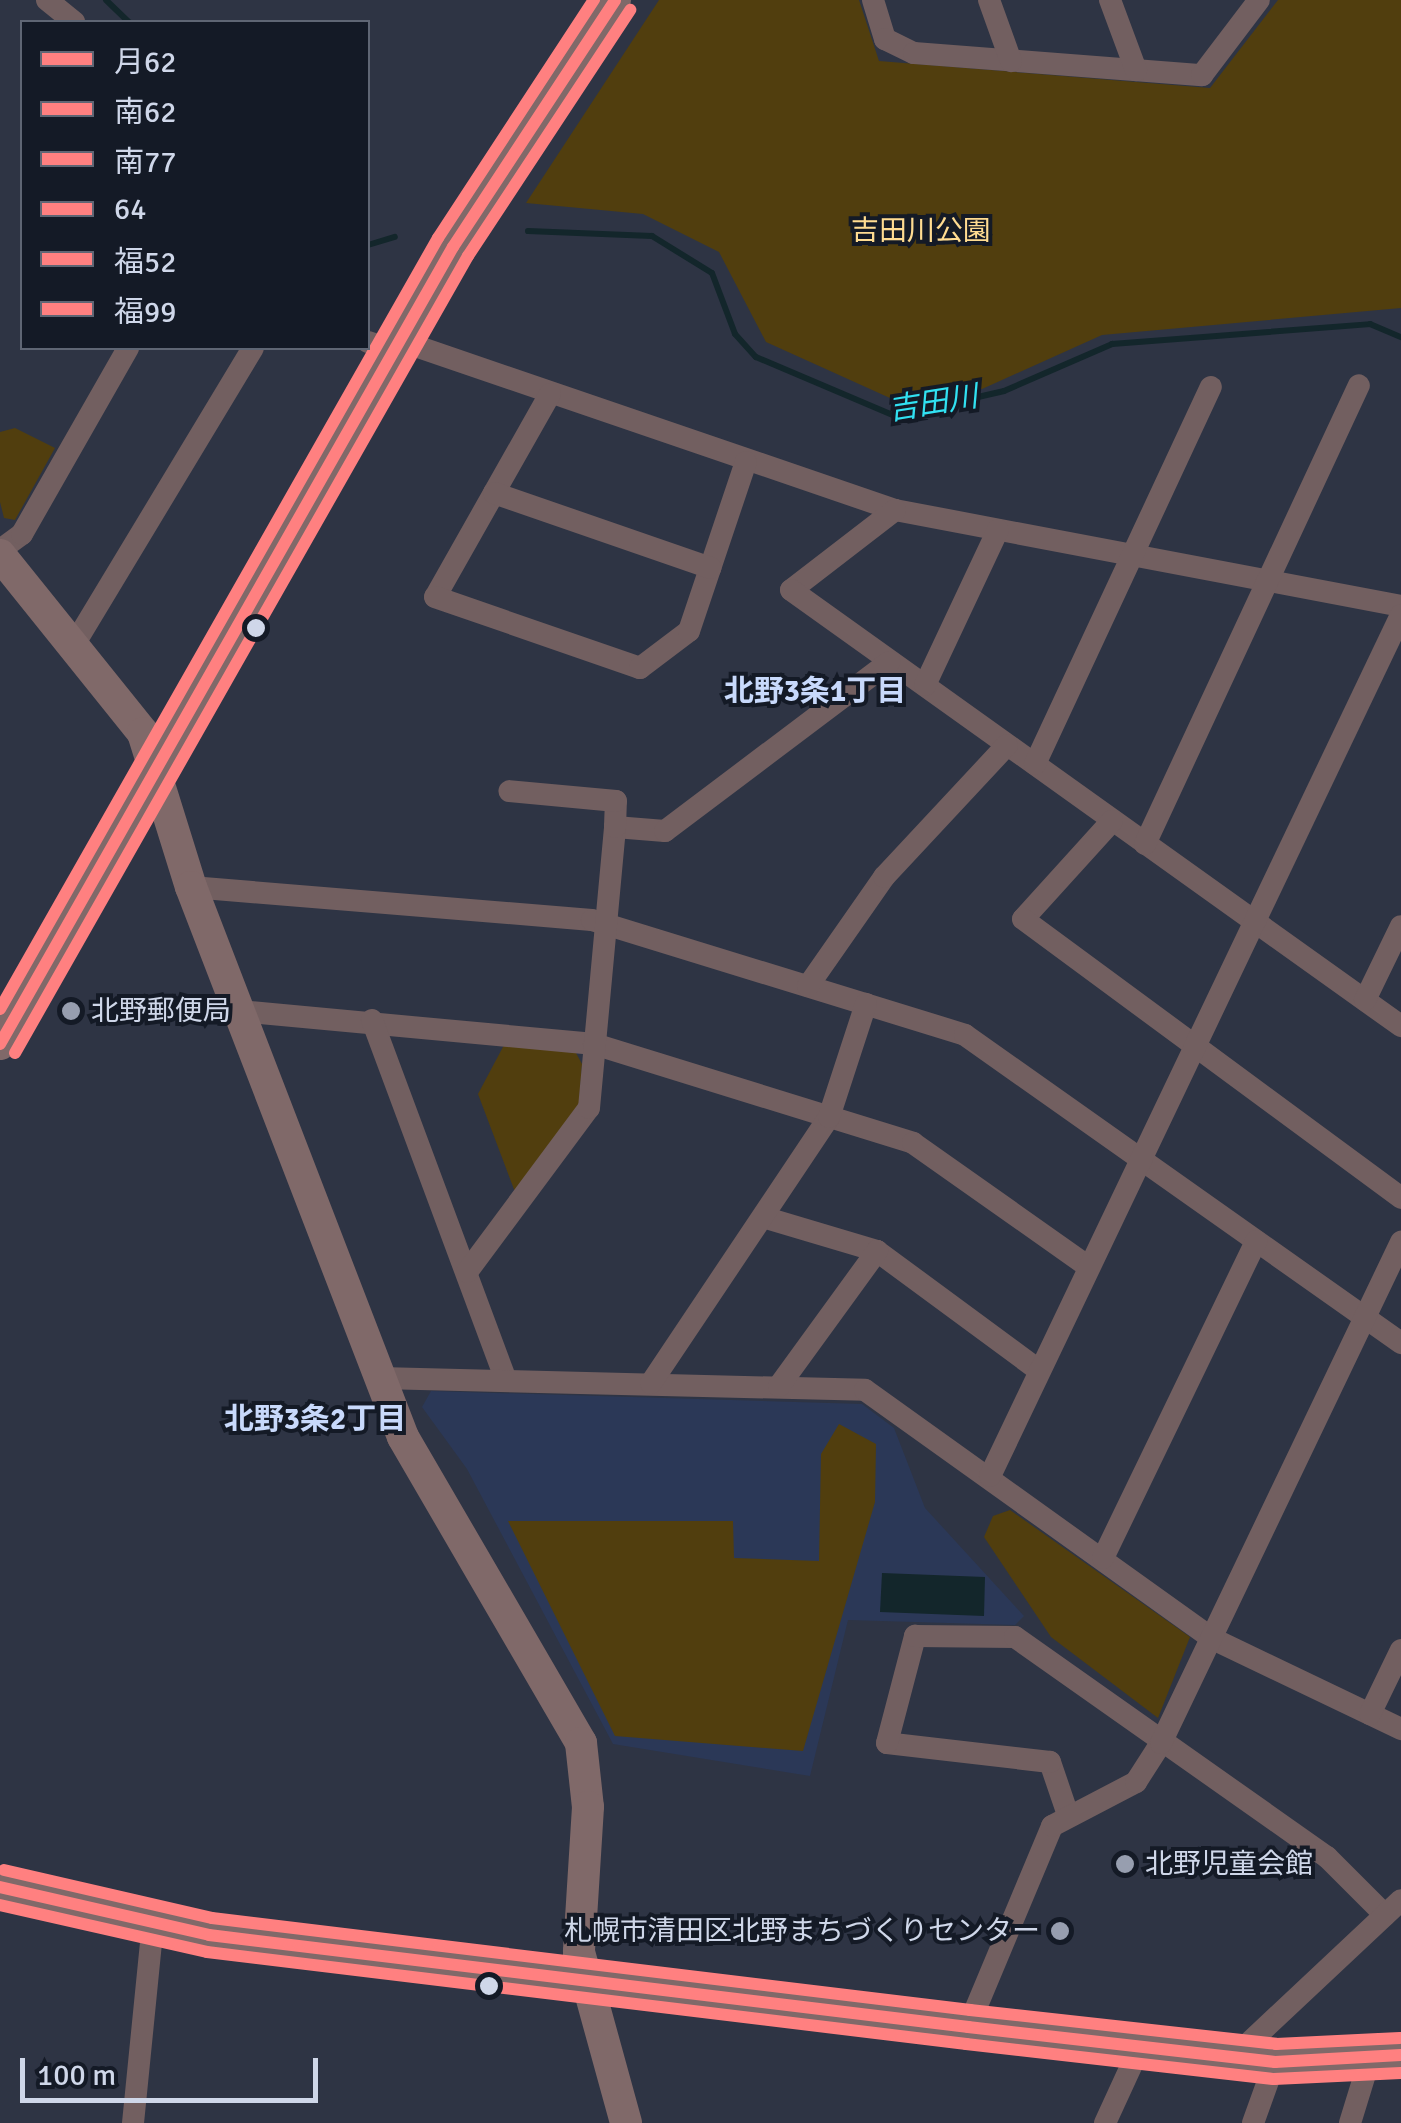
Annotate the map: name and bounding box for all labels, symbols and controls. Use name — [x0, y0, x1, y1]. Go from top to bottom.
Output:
legend — [20, 20, 370, 350]
text: 月62 — [114, 44, 176, 81]
text: 南62 — [114, 94, 176, 131]
text: 南77 — [114, 144, 176, 181]
text: 64 — [114, 191, 146, 228]
park label: 吉田川公園 — [851, 214, 991, 248]
text: 福52 — [114, 244, 176, 281]
text: 福99 — [114, 294, 176, 331]
water label: 吉田川 — [886, 379, 980, 429]
unlabelled marker — [246, 618, 266, 638]
district label: 北野3条1丁目 — [724, 674, 906, 710]
place label: 北野郵便局 — [91, 994, 231, 1028]
marker: 北野郵便局 — [60, 1000, 82, 1022]
district label: 北野3条2丁目 — [224, 1402, 406, 1438]
place label: 北野児童会館 — [1145, 1847, 1313, 1881]
marker: 北野児童会館 — [1114, 1853, 1136, 1875]
place label: 札幌市清田区北野まちづくりセンター — [564, 1914, 1040, 1948]
marker: 札幌市清田区北野まちづくりセンター — [1049, 1920, 1071, 1942]
unlabelled marker — [479, 1976, 499, 1996]
scale bar — [25, 2038, 322, 2100]
text: 100 m — [37, 2057, 116, 2094]

